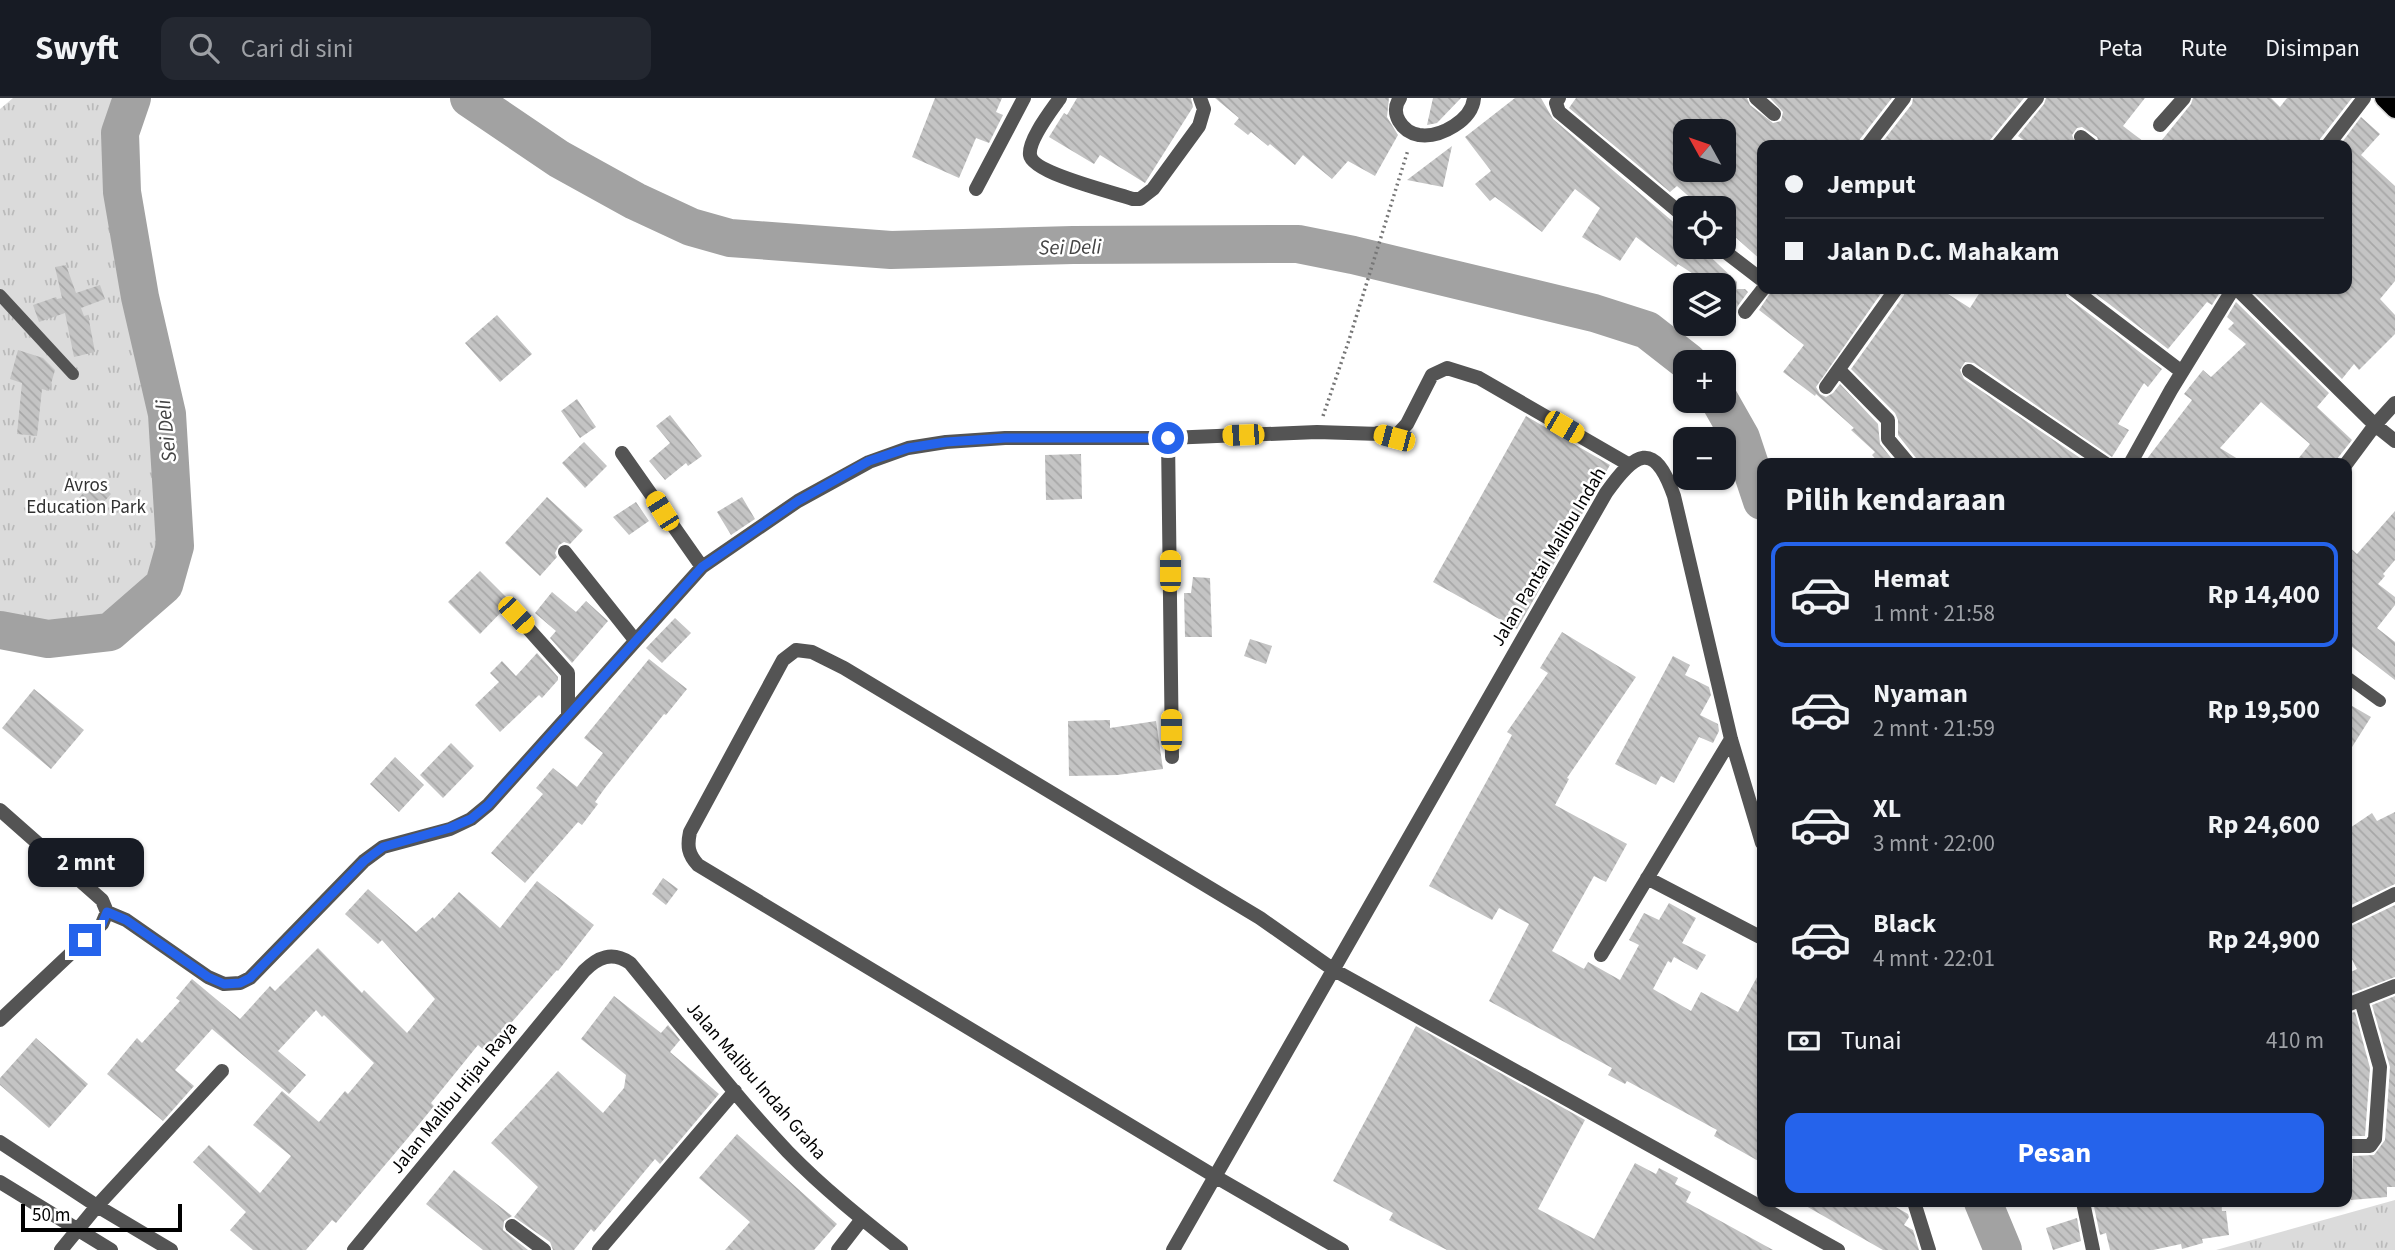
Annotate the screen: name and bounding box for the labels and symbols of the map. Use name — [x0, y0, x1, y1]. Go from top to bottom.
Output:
north arrow — [1673, 119, 1736, 182]
water label: Sei Deli — [1038, 231, 1103, 263]
water label: Sei Deli — [148, 397, 184, 464]
car — [1541, 407, 1588, 447]
route start — [1152, 422, 1184, 454]
car — [1371, 422, 1418, 454]
car — [1222, 424, 1265, 446]
street label: Jalan Pantai Malibu Indah — [1485, 462, 1613, 652]
park label: Avros Education Park — [26, 472, 146, 521]
car — [642, 488, 683, 534]
car — [1160, 550, 1181, 592]
car — [494, 592, 539, 638]
car — [1161, 709, 1182, 751]
callout: 2 mnt — [27, 838, 143, 888]
route end — [69, 924, 101, 956]
street label: Jalan Malibu Indah Graha — [680, 996, 832, 1166]
street label: Jalan Malibu Hijau Raya — [384, 1016, 524, 1180]
scale bar — [21, 1201, 182, 1233]

